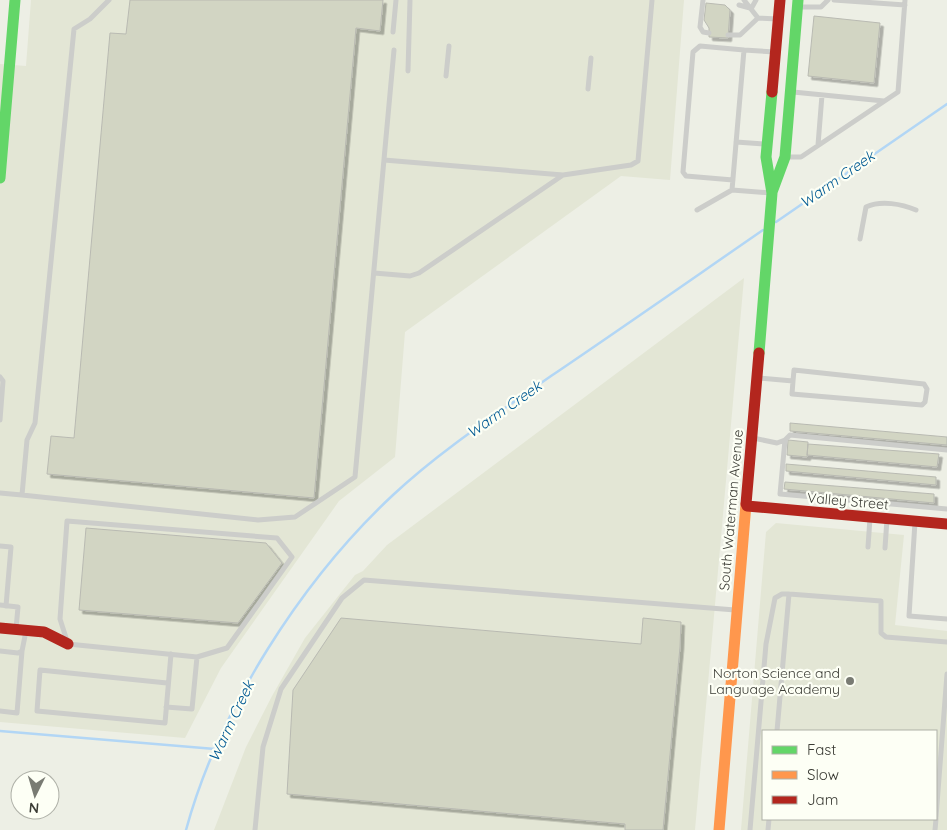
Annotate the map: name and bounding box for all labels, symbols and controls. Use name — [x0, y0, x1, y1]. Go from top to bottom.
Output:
water label: Warm Creek — [796, 145, 880, 212]
water label: Warm Creek — [463, 375, 547, 442]
street label: South Waterman Avenue — [715, 429, 747, 591]
street label: Valley Street — [806, 488, 890, 514]
place label: Norton Science and Language Academy — [709, 664, 840, 698]
marker: Norton Science and Language Academy — [844, 675, 856, 687]
water label: Warm Creek — [204, 676, 259, 765]
legend — [762, 730, 937, 820]
text: Fast — [807, 740, 836, 759]
text: Slow — [807, 765, 839, 784]
north arrow — [10, 770, 60, 820]
text: Jam — [807, 790, 838, 809]
text: N — [28, 799, 40, 817]

